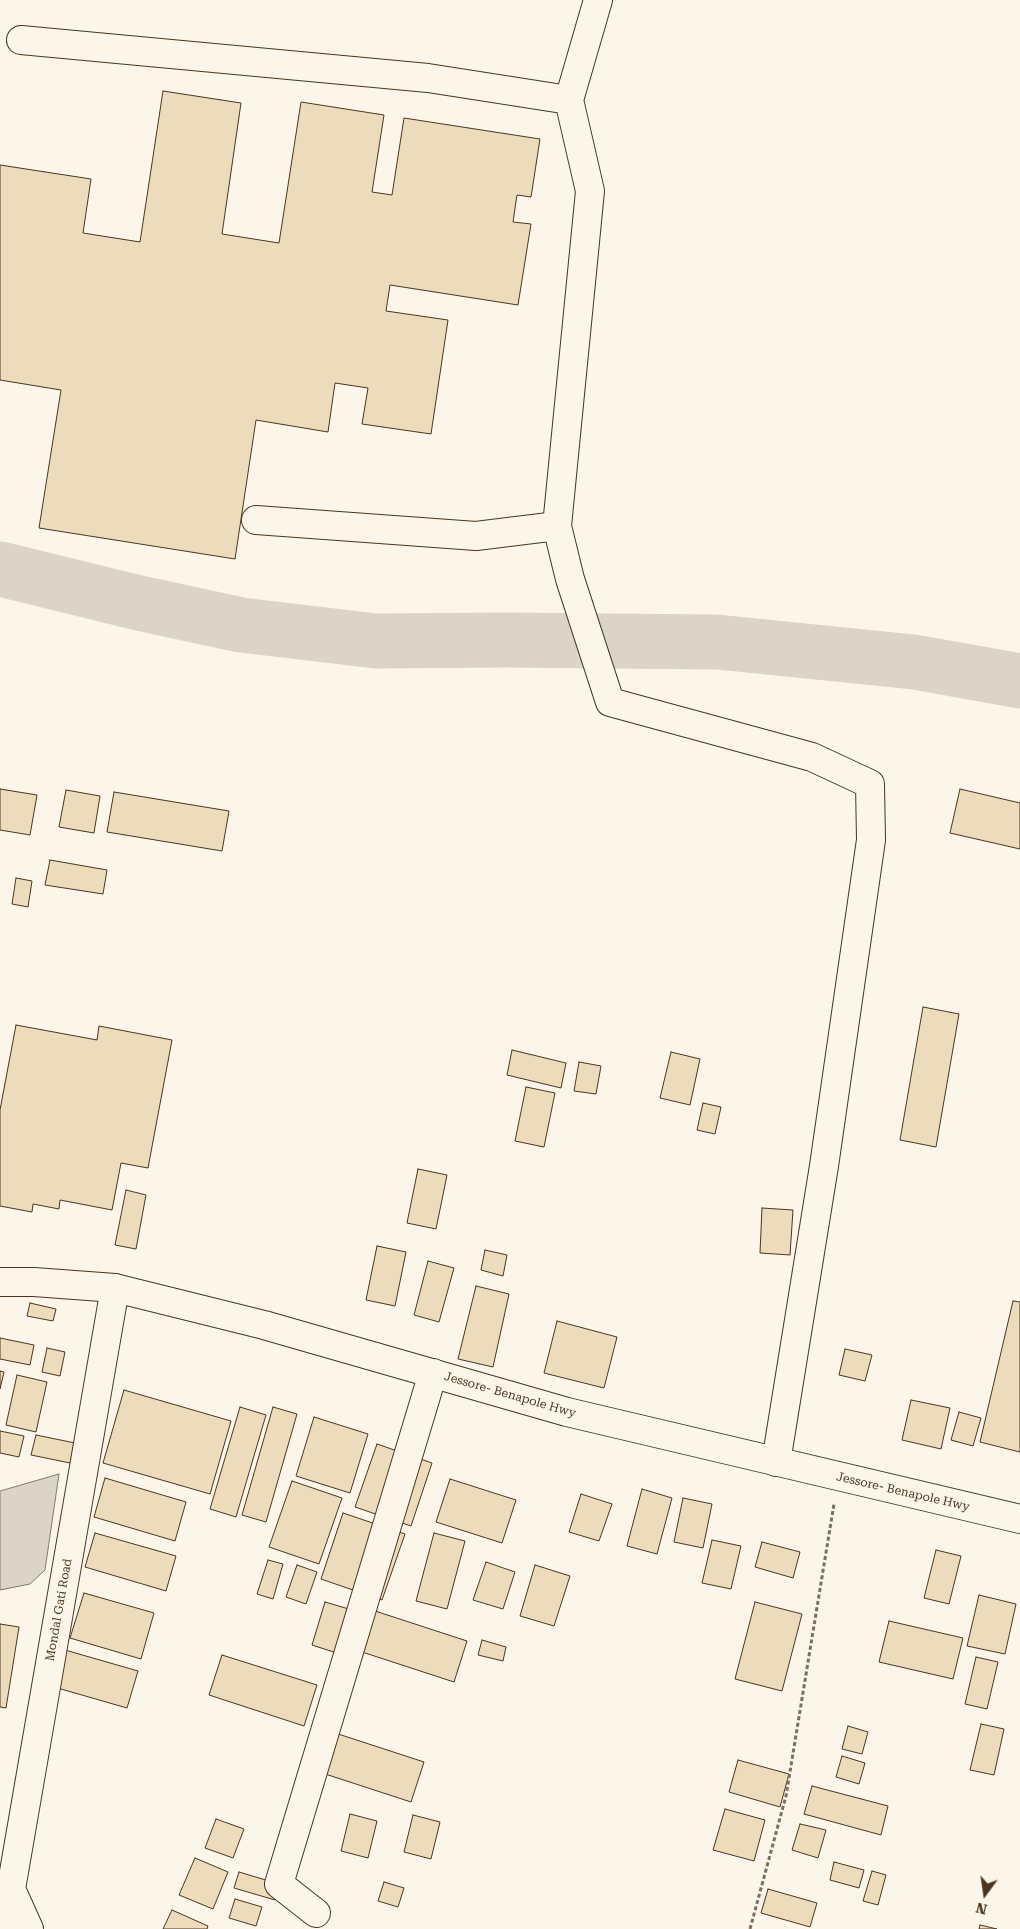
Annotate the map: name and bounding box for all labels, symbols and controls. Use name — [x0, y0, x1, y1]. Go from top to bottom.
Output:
street label: Jessore- Benapole Hwy — [443, 1369, 577, 1421]
street label: Jessore- Benapole Hwy — [835, 1470, 971, 1514]
street label: Mondal Gati Road — [43, 1557, 75, 1663]
north arrow — [960, 1869, 1010, 1919]
text: N — [974, 1899, 989, 1918]

